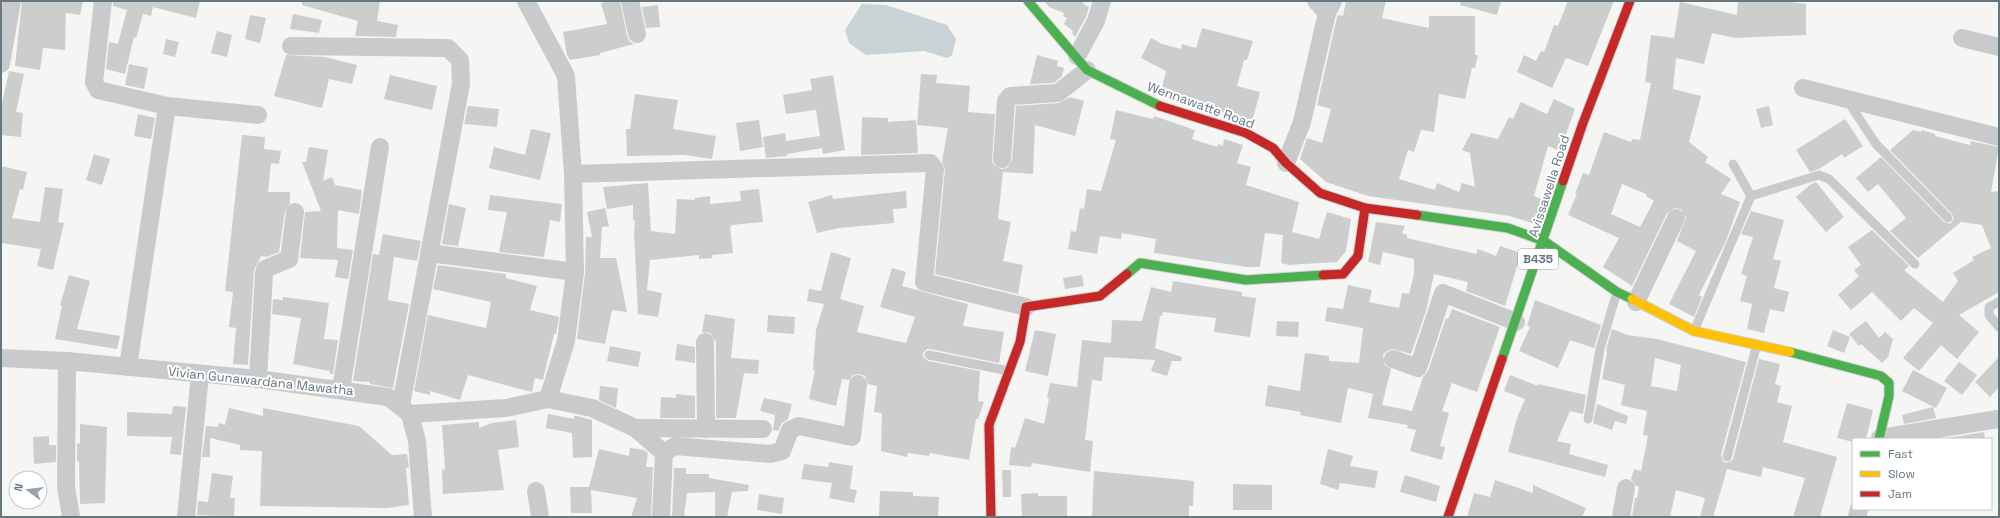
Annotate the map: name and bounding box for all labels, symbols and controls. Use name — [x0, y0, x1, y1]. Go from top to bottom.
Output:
street label: Wennawatte Road — [1145, 78, 1257, 132]
street label: Avissawella Road — [1525, 133, 1573, 239]
road number: B435 — [1518, 249, 1558, 269]
street label: Vivian Gunawardana Mawatha — [167, 363, 355, 399]
legend — [1852, 438, 1992, 510]
text: Fast — [1888, 446, 1913, 462]
text: Slow — [1888, 466, 1915, 482]
north arrow — [8, 470, 48, 510]
text: N — [11, 482, 26, 493]
text: Jam — [1888, 486, 1912, 502]

